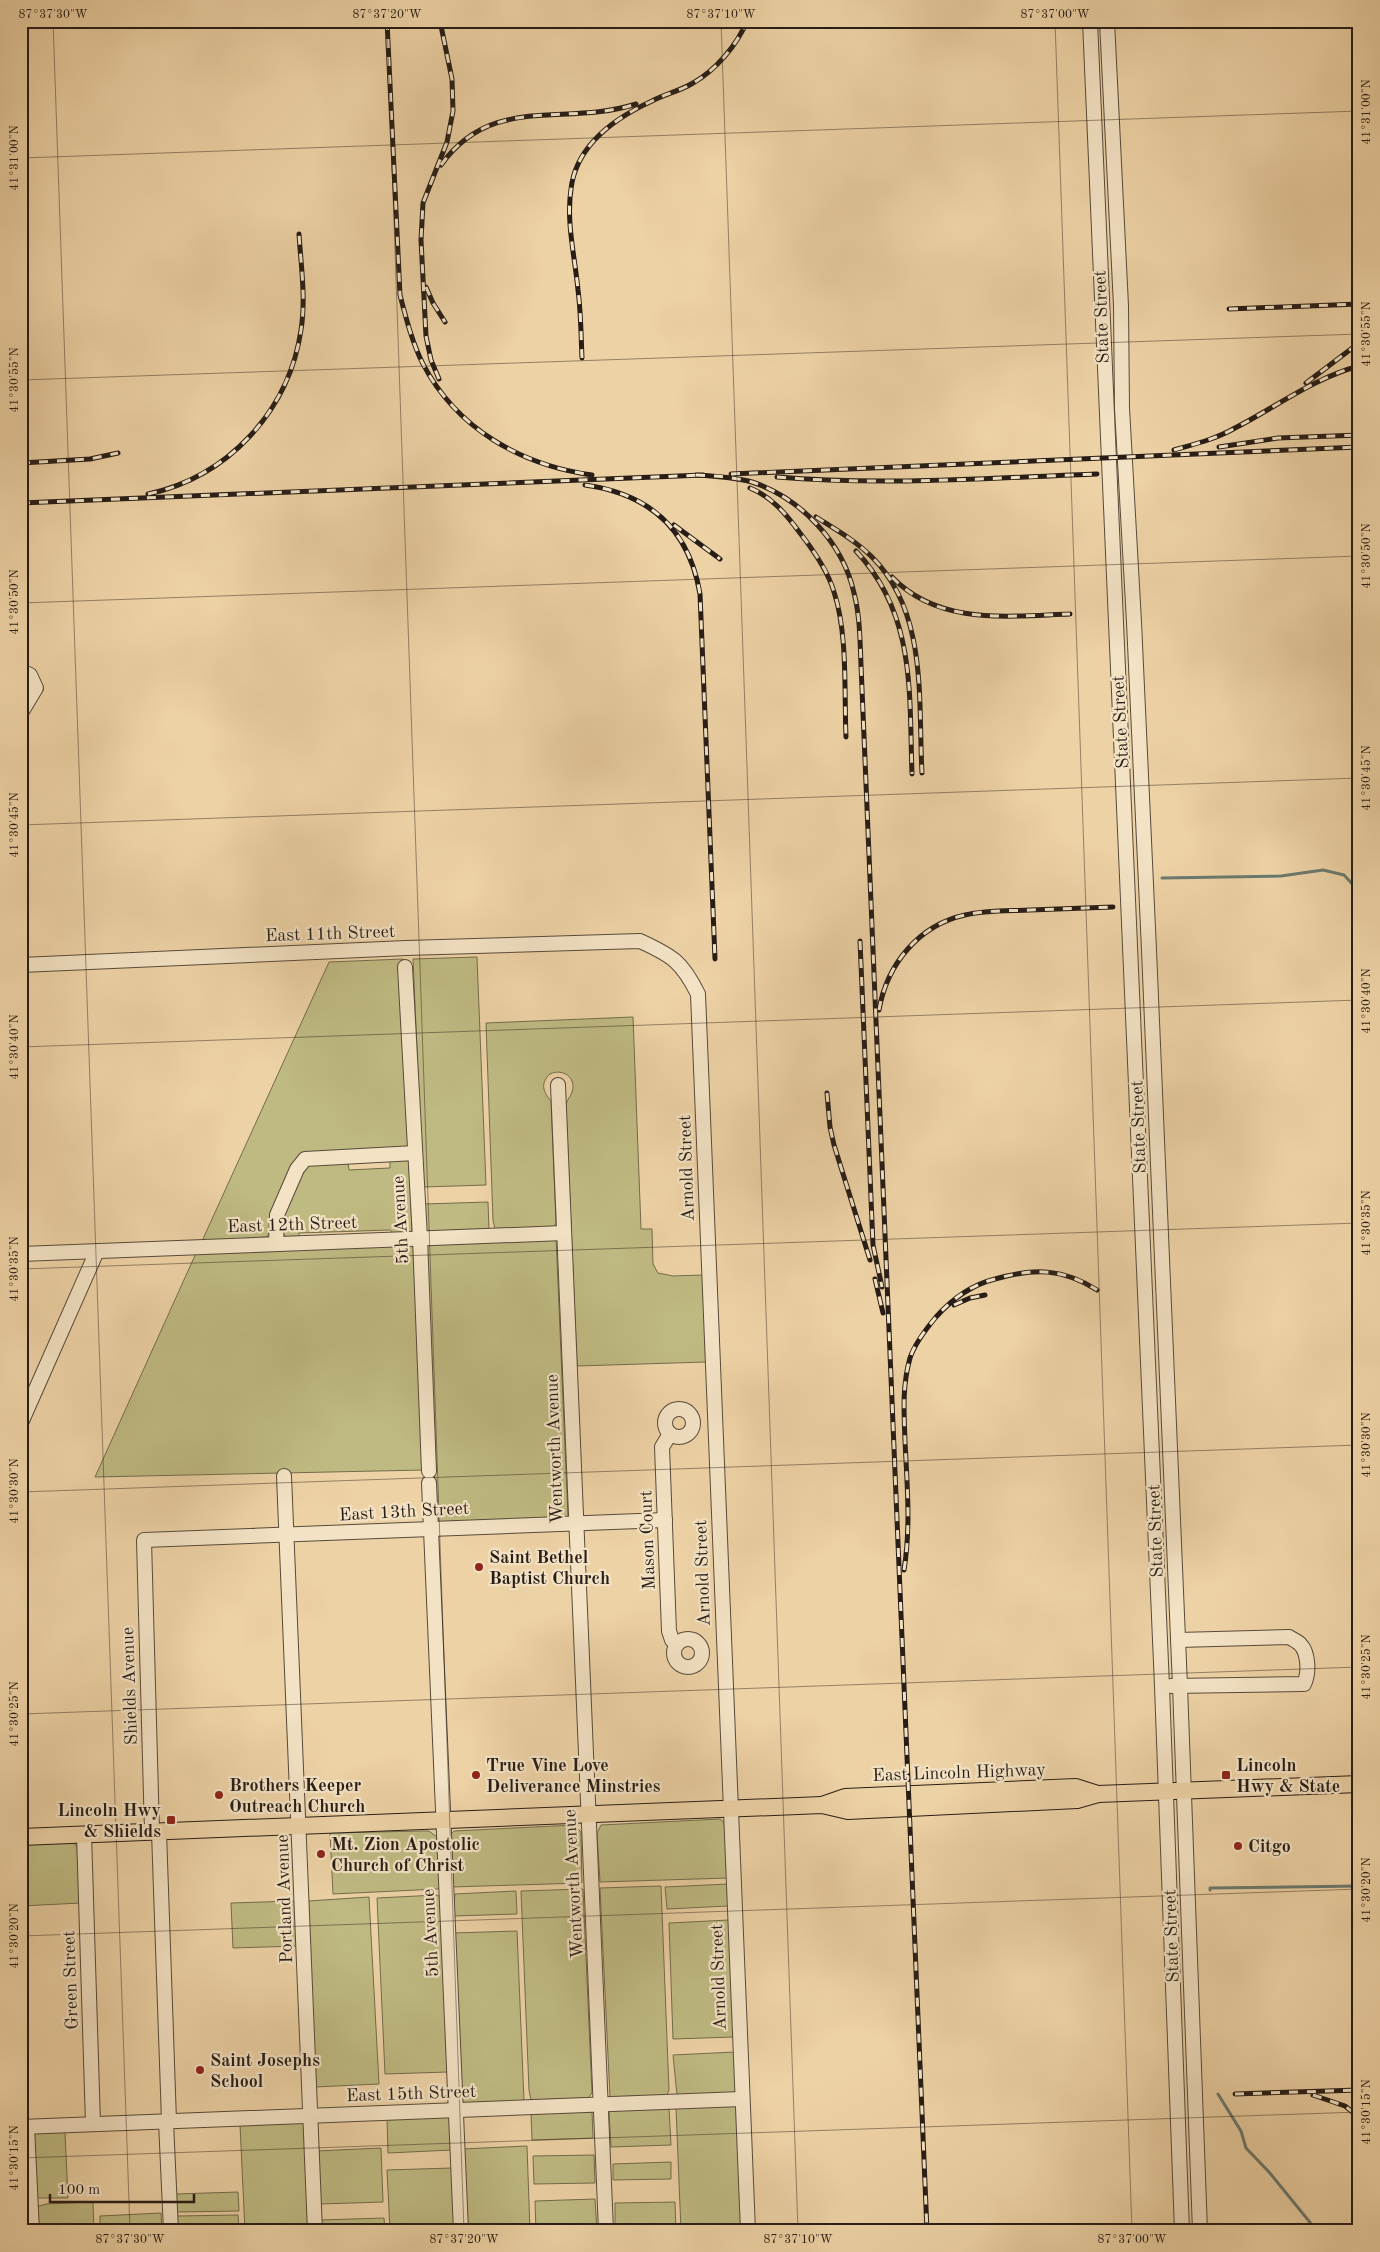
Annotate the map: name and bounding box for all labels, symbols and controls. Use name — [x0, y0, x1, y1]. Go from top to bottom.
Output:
text: 87°37'30"W — [18, 9, 88, 21]
text: 87°37'20"W — [352, 9, 422, 21]
text: 87°37'10"W — [686, 9, 756, 21]
text: 87°37'00"W — [1020, 9, 1090, 21]
text: 41°31'00"N — [1361, 79, 1373, 145]
text: 41°31'00"N — [9, 125, 21, 191]
street label: State Street — [1091, 270, 1113, 364]
text: 41°30'55"N — [1360, 301, 1373, 367]
text: 41°30'55"N — [8, 347, 21, 413]
text: 41°30'50"N — [1360, 523, 1373, 589]
text: 41°30'50"N — [8, 569, 21, 635]
street label: State Street — [1110, 675, 1132, 769]
text: 41°30'45"N — [1360, 745, 1373, 811]
text: 41°30'45"N — [8, 792, 21, 858]
street label: East 11th Street — [265, 923, 395, 945]
text: 41°30'40"N — [1361, 968, 1373, 1034]
text: 41°30'40"N — [9, 1014, 21, 1080]
street label: State Street — [1128, 1080, 1150, 1174]
street label: Arnold Street — [676, 1114, 698, 1222]
street label: 5th Avenue — [390, 1175, 412, 1265]
text: 41°30'35"N — [1360, 1190, 1373, 1256]
street label: East 12th Street — [227, 1214, 357, 1236]
text: 41°30'35"N — [8, 1236, 21, 1302]
street label: Wentworth Avenue — [543, 1374, 567, 1524]
text: 41°30'30"N — [1361, 1412, 1373, 1478]
text: 41°30'30"N — [9, 1458, 21, 1524]
street label: State Street — [1145, 1484, 1167, 1578]
street label: Mason Court — [637, 1490, 659, 1590]
street label: East 13th Street — [339, 1500, 470, 1524]
street label: Arnold Street — [692, 1519, 714, 1627]
place label: Saint Bethel Baptist Church — [489, 1549, 610, 1588]
marker: Saint Bethel Baptist Church — [473, 1561, 485, 1573]
street label: Shields Avenue — [119, 1626, 141, 1745]
text: 41°30'25"N — [1360, 1634, 1373, 1700]
text: 41°30'25"N — [8, 1681, 21, 1747]
place label: True Vine Love Deliverance Minstries — [486, 1757, 661, 1796]
place label: Lincoln Hwy & State — [1236, 1757, 1340, 1796]
street label: East Lincoln Highway — [872, 1761, 1047, 1785]
marker: True Vine Love Deliverance Minstries — [470, 1769, 482, 1781]
marker: Lincoln Hwy & State — [1220, 1769, 1232, 1781]
place label: Brothers Keeper Outreach Church — [229, 1777, 365, 1816]
marker: Brothers Keeper Outreach Church — [213, 1789, 225, 1801]
place label: Lincoln Hwy & Shields — [57, 1802, 161, 1841]
street label: Wentworth Avenue — [561, 1809, 587, 1959]
marker: Lincoln Hwy & Shields — [165, 1814, 177, 1826]
street label: Portland Avenue — [274, 1834, 296, 1964]
place label: Mt. Zion Apostolic Church of Christ — [331, 1836, 480, 1875]
place label: Citgo — [1248, 1838, 1291, 1856]
marker: Citgo — [1232, 1840, 1244, 1852]
marker: Mt. Zion Apostolic Church of Christ — [315, 1848, 327, 1860]
text: 41°30'20"N — [1361, 1857, 1373, 1923]
street label: 5th Avenue — [420, 1888, 442, 1978]
street label: State Street — [1161, 1889, 1183, 1983]
text: 41°30'20"N — [9, 1903, 21, 1969]
street label: Arnold Street — [708, 1923, 730, 2031]
street label: Green Street — [60, 1930, 82, 2030]
place label: Saint Josephs School — [210, 2052, 320, 2091]
marker: Saint Josephs School — [194, 2064, 206, 2076]
text: 41°30'15"N — [1360, 2079, 1373, 2145]
street label: East 15th Street — [346, 2083, 476, 2105]
text: 41°30'15"N — [8, 2125, 21, 2191]
scale bar — [50, 2172, 194, 2204]
text: 100 m — [58, 2183, 100, 2198]
text: 87°37'30"W — [95, 2234, 165, 2246]
text: 87°37'20"W — [429, 2234, 499, 2246]
text: 87°37'10"W — [763, 2234, 833, 2246]
text: 87°37'00"W — [1097, 2234, 1167, 2246]

